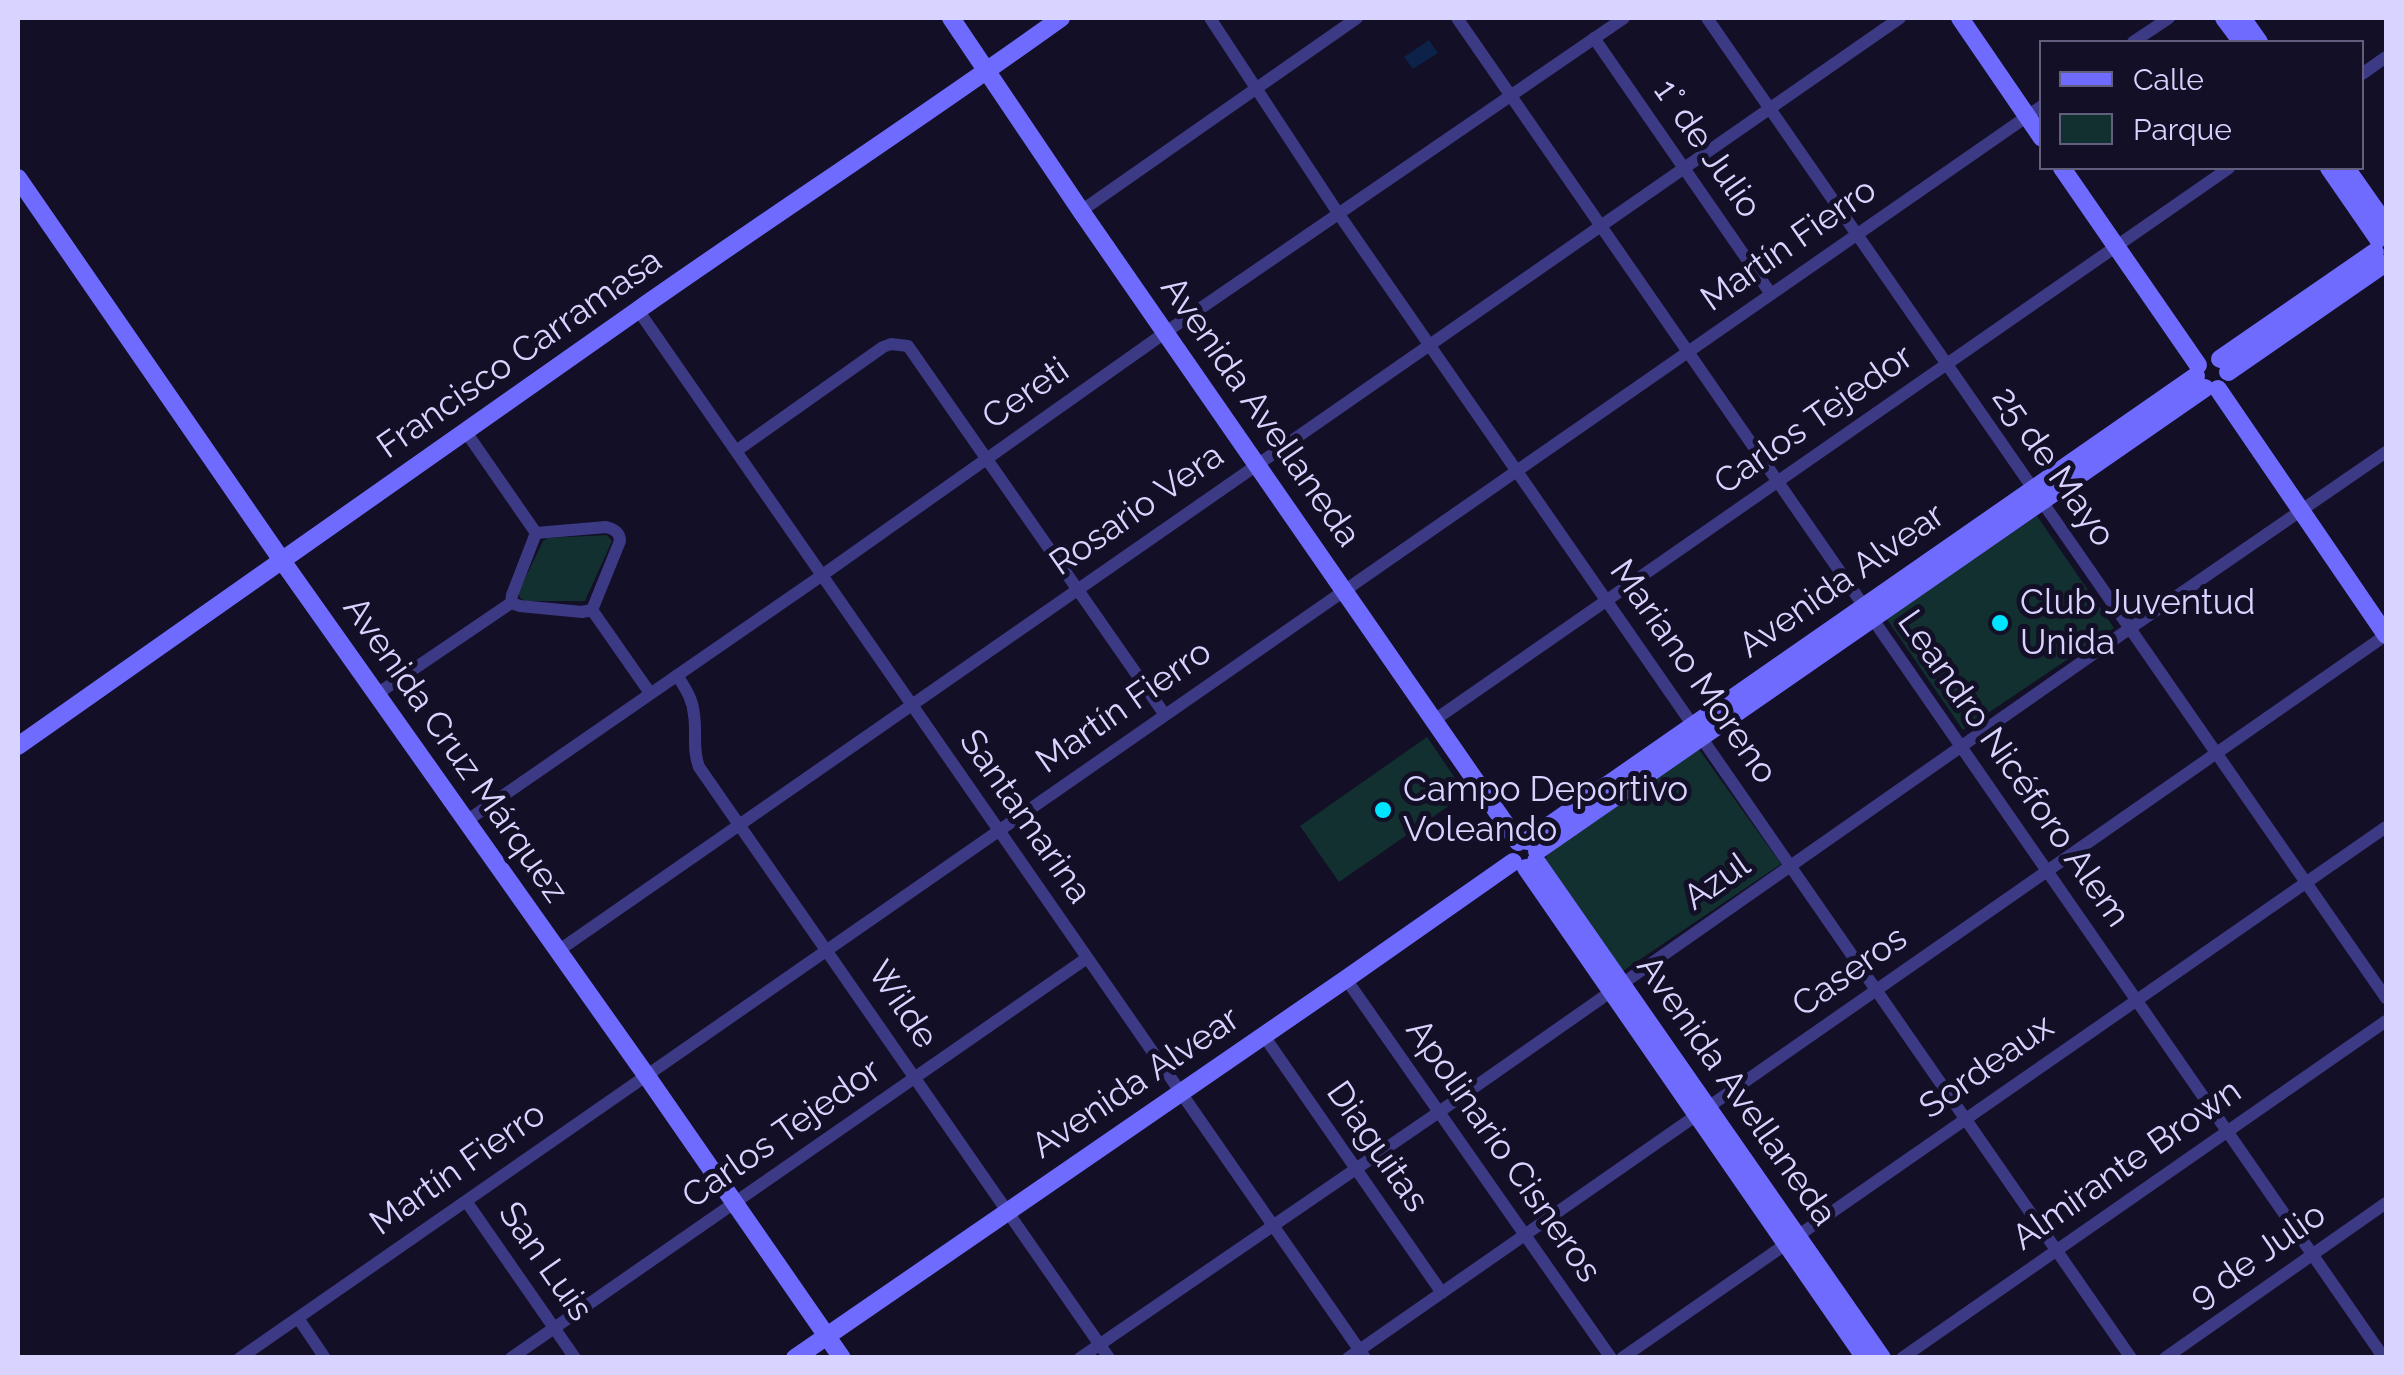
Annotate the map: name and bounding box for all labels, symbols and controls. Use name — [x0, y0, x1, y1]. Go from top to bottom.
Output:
legend — [2039, 40, 2364, 170]
text: Calle — [2133, 62, 2204, 97]
street label: 1° de Julio — [1644, 72, 1770, 226]
text: Parque — [2133, 112, 2232, 147]
street label: Martín Fierro — [1693, 169, 1885, 321]
street label: Francisco Carramasa — [370, 240, 670, 468]
street label: Avenida Avellaneda — [1151, 269, 1369, 555]
street label: Carlos Tejedor — [1707, 336, 1921, 504]
street label: Cereti — [975, 349, 1077, 439]
street label: 25 de Mayo — [1983, 379, 2123, 555]
street label: Rosario Vera — [1042, 435, 1232, 585]
street label: Avenida Alvear — [1731, 495, 1953, 667]
street label: Mariano Moreno — [1600, 552, 1786, 792]
place label: Club Juventud Unida — [2020, 582, 2255, 664]
street label: Avenida Cruz Márquez — [334, 589, 576, 911]
street label: Leandro Nicéforo Alem — [1888, 603, 2138, 935]
marker: Club Juventud Unida — [1989, 612, 2011, 634]
street label: Martín Fierro — [1028, 631, 1220, 783]
street label: Santamarina — [950, 722, 1100, 912]
place label: Campo Deportivo Voleando — [1403, 769, 1688, 851]
marker: Campo Deportivo Voleando — [1372, 799, 1394, 821]
street label: Azul — [1676, 844, 1758, 920]
street label: Caseros — [1785, 918, 1915, 1026]
street label: Avenida Avellaneda — [1627, 948, 1845, 1234]
street label: Wilde — [858, 953, 946, 1057]
street label: Avenida Alvear — [1024, 998, 1248, 1168]
street label: Sordeaux — [1912, 1006, 2062, 1128]
street label: Apolinario Cisneros — [1397, 1011, 1609, 1291]
street label: Carlos Tejedor — [675, 1050, 889, 1218]
street label: Almirante Brown — [2005, 1071, 2249, 1259]
street label: Diaguitas — [1317, 1074, 1437, 1220]
street label: Martín Fierro — [362, 1093, 554, 1245]
street label: 9 de Julio — [2182, 1194, 2334, 1318]
street label: San Luis — [489, 1195, 601, 1329]

